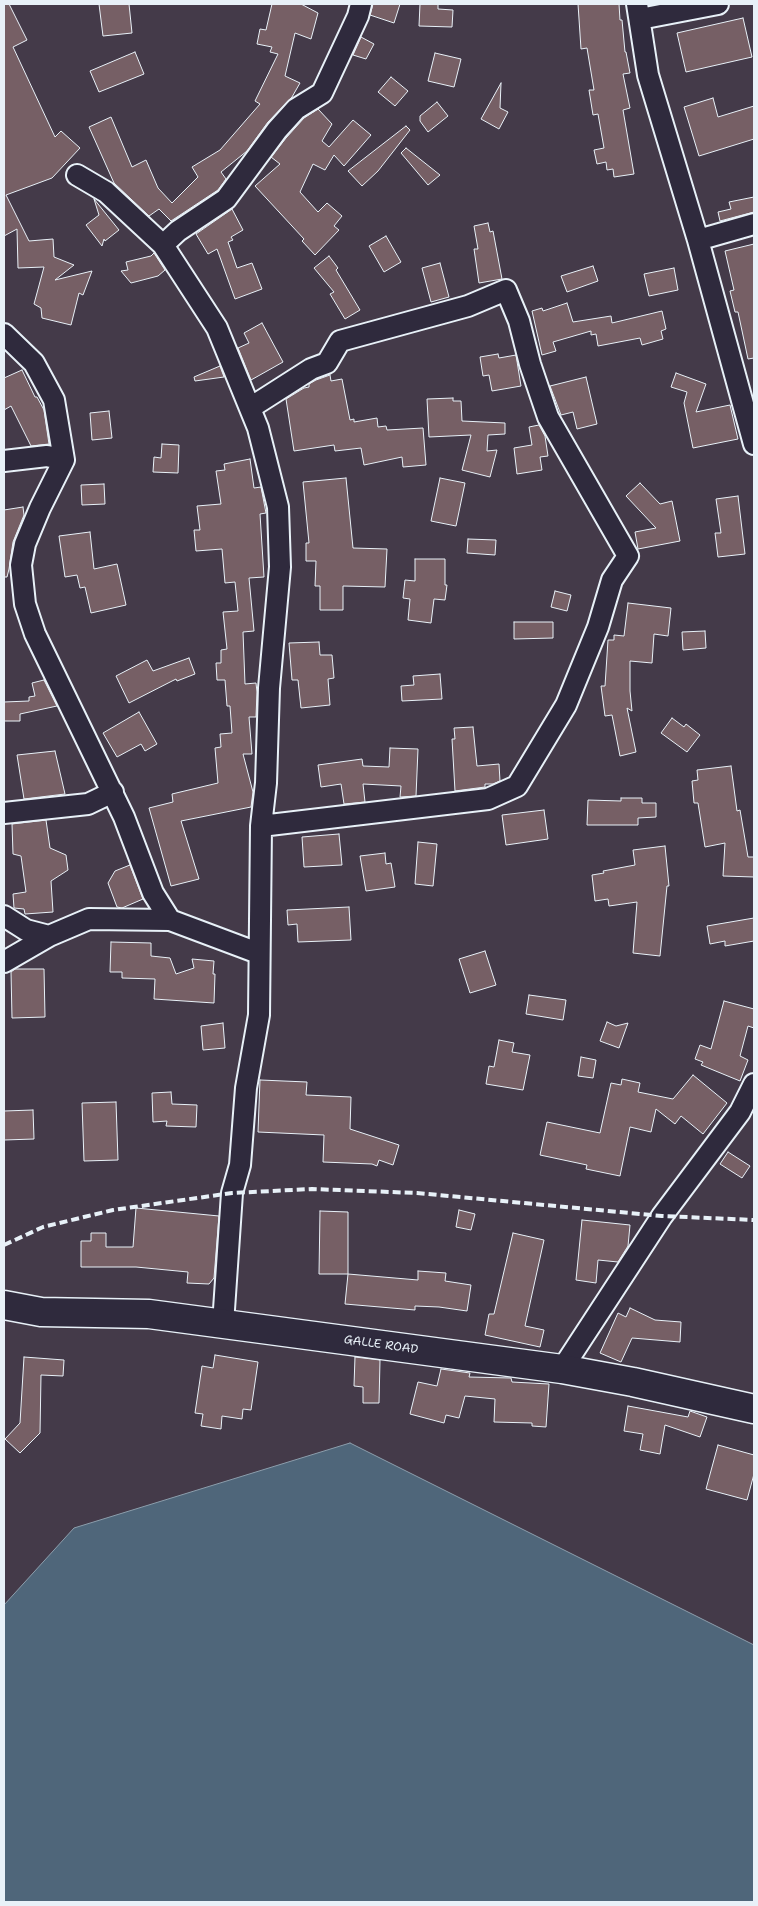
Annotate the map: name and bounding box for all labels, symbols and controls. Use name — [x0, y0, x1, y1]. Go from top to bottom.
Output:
street label: GALLE ROAD — [343, 1333, 419, 1357]

